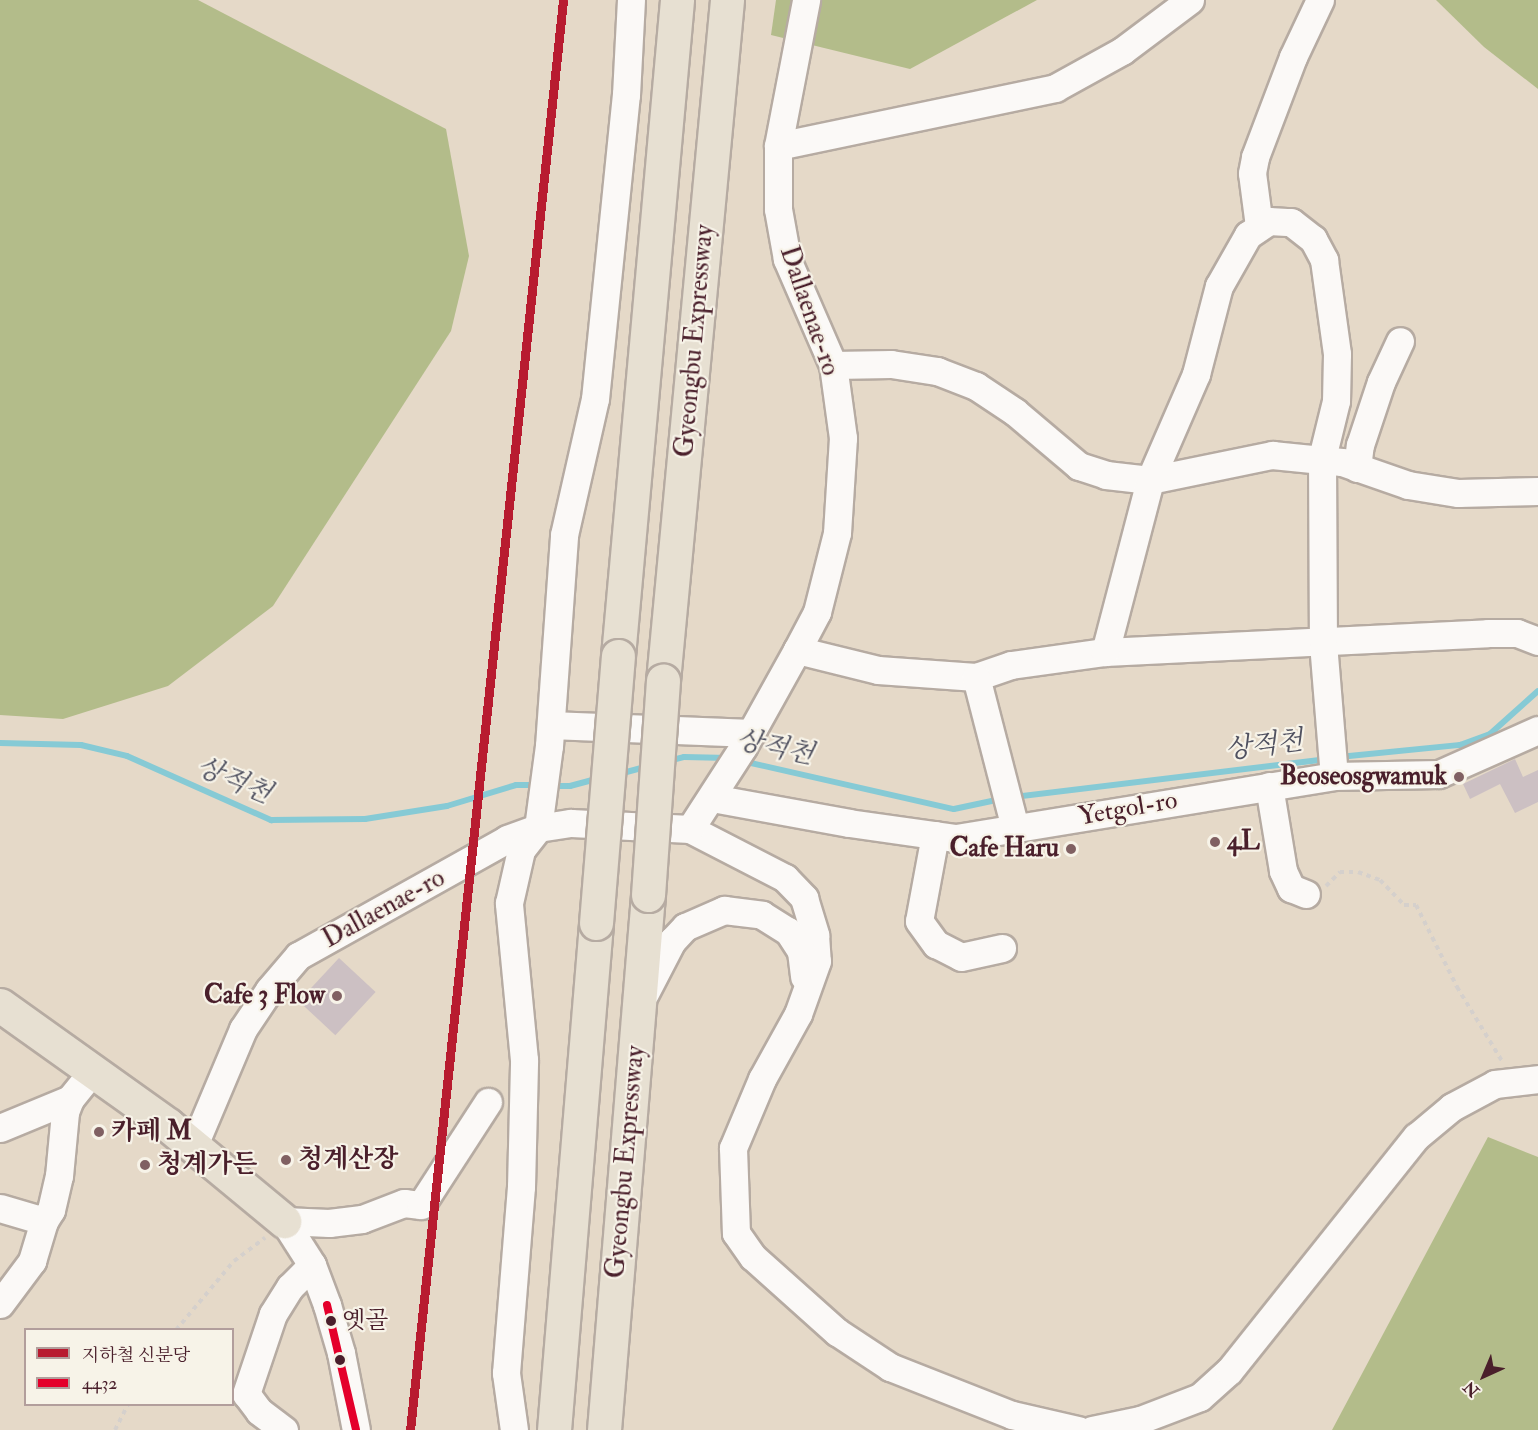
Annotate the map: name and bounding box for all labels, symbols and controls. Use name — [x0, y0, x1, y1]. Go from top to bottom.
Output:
street label: Gyeongbu Expressway — [669, 223, 721, 459]
street label: Dallaenae-ro — [772, 242, 846, 380]
water label: 상적천 — [733, 723, 817, 771]
water label: 상적천 — [1223, 724, 1305, 766]
water label: 상적천 — [192, 750, 276, 810]
place label: Beoseosgwamuk — [1280, 761, 1447, 793]
marker: Beoseosgwamuk — [1452, 770, 1466, 784]
street label: Yetgol-ro — [1076, 785, 1180, 833]
place label: 4L — [1227, 826, 1260, 858]
place label: Cafe Haru — [950, 833, 1059, 865]
marker: 4L — [1208, 835, 1222, 849]
marker: Cafe Haru — [1064, 842, 1078, 856]
street label: Dallaenae-ro — [317, 863, 451, 955]
place label: Cafe 3 Flow — [204, 980, 325, 1012]
marker: Cafe 3 Flow — [330, 989, 344, 1003]
street label: Gyeongbu Expressway — [600, 1044, 652, 1280]
place label: 카페 M — [111, 1116, 192, 1148]
marker: 카페 M — [92, 1125, 106, 1139]
place label: 청계산장 — [298, 1144, 398, 1176]
place label: 청계가든 — [157, 1149, 257, 1181]
marker: 청계산장 — [279, 1153, 293, 1167]
marker: 청계가든 — [138, 1158, 152, 1172]
place label: 옛골 — [342, 1307, 388, 1335]
marker: 옛골 — [325, 1315, 337, 1327]
legend — [24, 1328, 234, 1406]
text: 지하철 신분당 — [82, 1344, 190, 1367]
north arrow — [1454, 1346, 1514, 1406]
unlabelled marker — [334, 1354, 346, 1366]
text: 4432 — [82, 1372, 117, 1395]
text: N — [1459, 1377, 1484, 1401]

